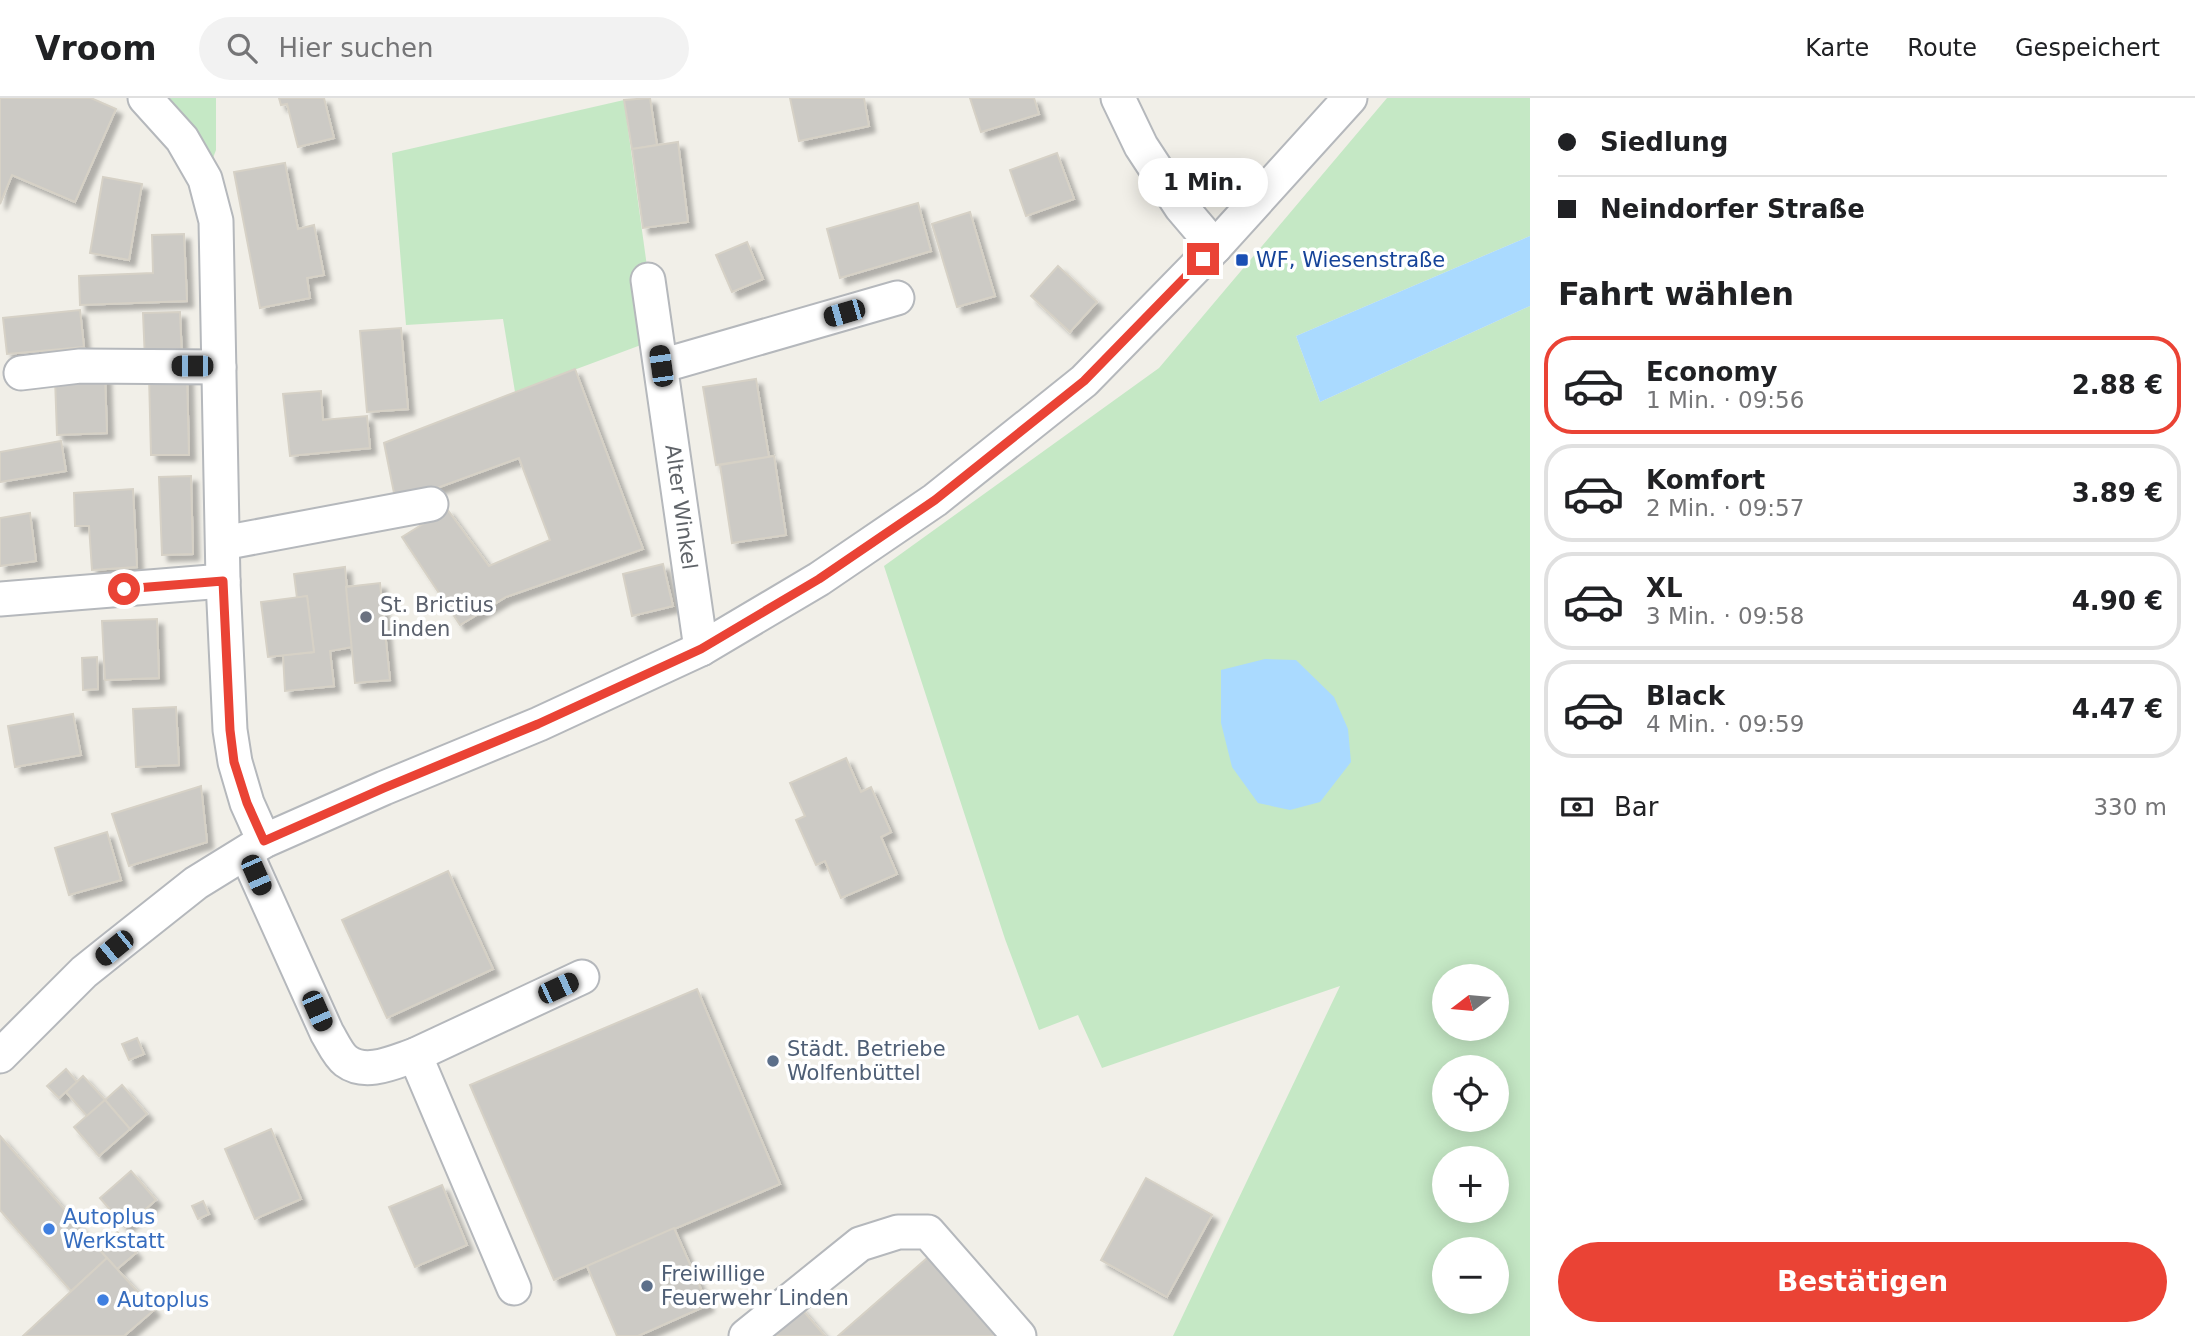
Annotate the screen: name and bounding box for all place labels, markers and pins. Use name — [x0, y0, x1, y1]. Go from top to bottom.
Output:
place label: WF, Wiesenstraße — [1256, 248, 1445, 272]
marker: WF, Wiesenstraße — [1234, 252, 1250, 268]
place label: St. Brictius Linden — [380, 593, 494, 641]
marker: St. Brictius Linden — [358, 609, 374, 625]
place label: Städt. Betriebe Wolfenbüttel — [787, 1037, 946, 1085]
marker: Städt. Betriebe Wolfenbüttel — [765, 1053, 781, 1069]
place label: Autoplus Werkstatt — [63, 1205, 165, 1253]
marker: Autoplus Werkstatt — [41, 1221, 57, 1237]
place label: Freiwillige Feuerwehr Linden — [661, 1262, 849, 1310]
marker: Freiwillige Feuerwehr Linden — [639, 1278, 655, 1294]
place label: Autoplus — [117, 1288, 209, 1312]
marker: Autoplus — [95, 1292, 111, 1308]

